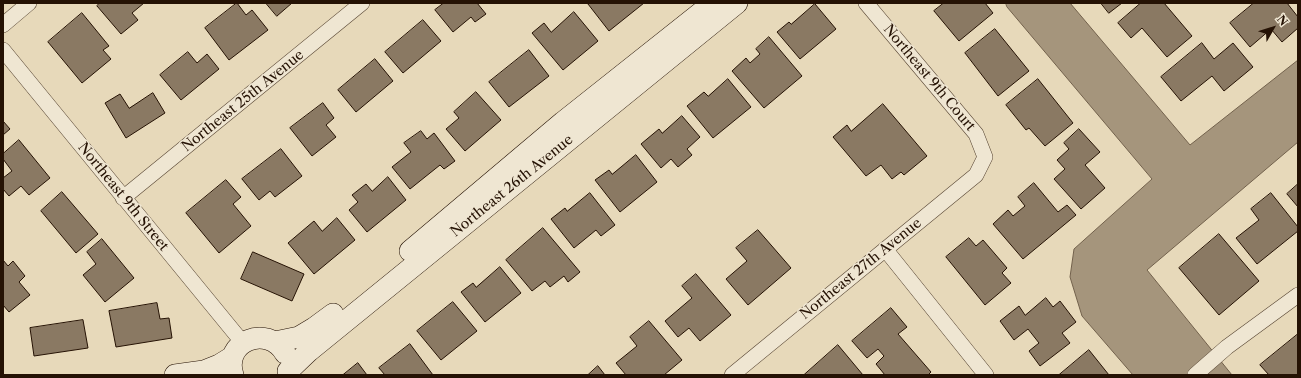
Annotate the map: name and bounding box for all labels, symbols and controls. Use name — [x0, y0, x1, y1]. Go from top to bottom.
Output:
north arrow — [1253, 8, 1293, 48]
text: N — [1274, 12, 1291, 29]
street label: Northeast 9th Court — [880, 21, 978, 135]
street label: Northeast 25th Avenue — [179, 47, 307, 155]
street label: Northeast 26th Avenue — [447, 131, 577, 241]
street label: Northeast 9th Street — [74, 139, 172, 255]
street label: Northeast 27th Avenue — [797, 215, 925, 323]

